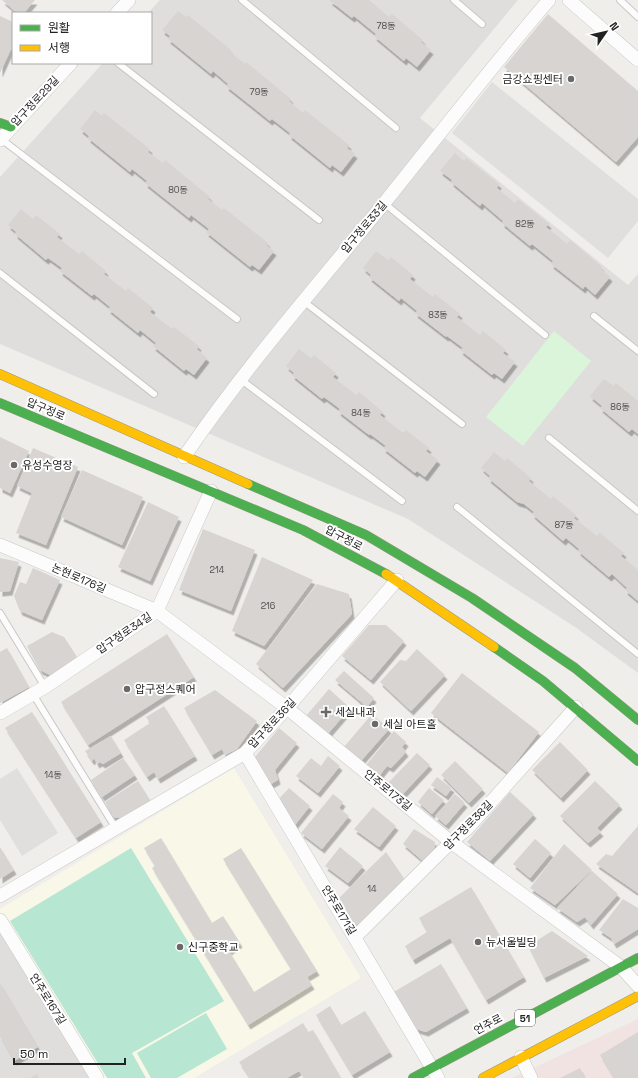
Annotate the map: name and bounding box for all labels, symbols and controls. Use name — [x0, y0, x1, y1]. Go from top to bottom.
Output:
legend — [12, 12, 152, 64]
north arrow — [586, 12, 626, 52]
text: N — [606, 19, 622, 33]
text: 원활 — [48, 20, 70, 36]
house number: 78동 — [377, 20, 395, 32]
text: 서행 — [48, 40, 70, 56]
place label: 금강쇼핑센터 — [502, 72, 563, 86]
street label: 압구정로29길 — [8, 73, 62, 129]
marker: 금강쇼핑센터 — [566, 74, 576, 84]
house number: 79동 — [250, 86, 268, 98]
house number: 80동 — [168, 184, 188, 196]
street label: 압구정로33길 — [338, 198, 390, 256]
house number: 82동 — [515, 218, 535, 230]
house number: 83동 — [428, 309, 448, 321]
street label: 압구정로 — [25, 395, 67, 423]
house number: 86동 — [610, 401, 630, 413]
house number: 84동 — [351, 407, 371, 419]
place label: 유성수영장 — [22, 458, 73, 472]
marker: 유성수영장 — [9, 460, 19, 470]
house number: 87동 — [555, 519, 573, 531]
street label: 압구정로 — [323, 522, 365, 554]
street label: 논현로176길 — [50, 560, 108, 596]
house number: 214 — [210, 564, 225, 576]
house number: 216 — [261, 600, 276, 612]
street label: 압구정로34길 — [94, 609, 154, 657]
place label: 압구정스퀘어 — [135, 682, 196, 696]
marker: 압구정스퀘어 — [122, 684, 132, 694]
street label: 압구정로36길 — [245, 695, 299, 751]
place label: 세실내과 — [335, 705, 375, 719]
marker: 세실내과 — [320, 706, 332, 718]
place label: 세실 아트홀 — [383, 717, 436, 731]
marker: 세실 아트홀 — [370, 719, 380, 729]
street label: 언주로173길 — [361, 766, 415, 814]
house number: 14동 — [44, 769, 62, 781]
street label: 압구정로38길 — [440, 797, 496, 853]
street label: 언주로171길 — [319, 882, 359, 938]
house number: 14 — [367, 883, 377, 895]
place label: 뉴서울빌딩 — [486, 935, 537, 949]
marker: 뉴서울빌딩 — [473, 937, 483, 947]
place label: 신구중학교 — [188, 940, 239, 954]
marker: 신구중학교 — [175, 942, 185, 952]
street label: 언주로167길 — [27, 971, 69, 1027]
road number: 51 — [515, 1010, 535, 1026]
street label: 언주로 — [471, 1011, 505, 1037]
scale bar — [14, 1040, 125, 1066]
text: 50 m — [20, 1046, 48, 1062]

